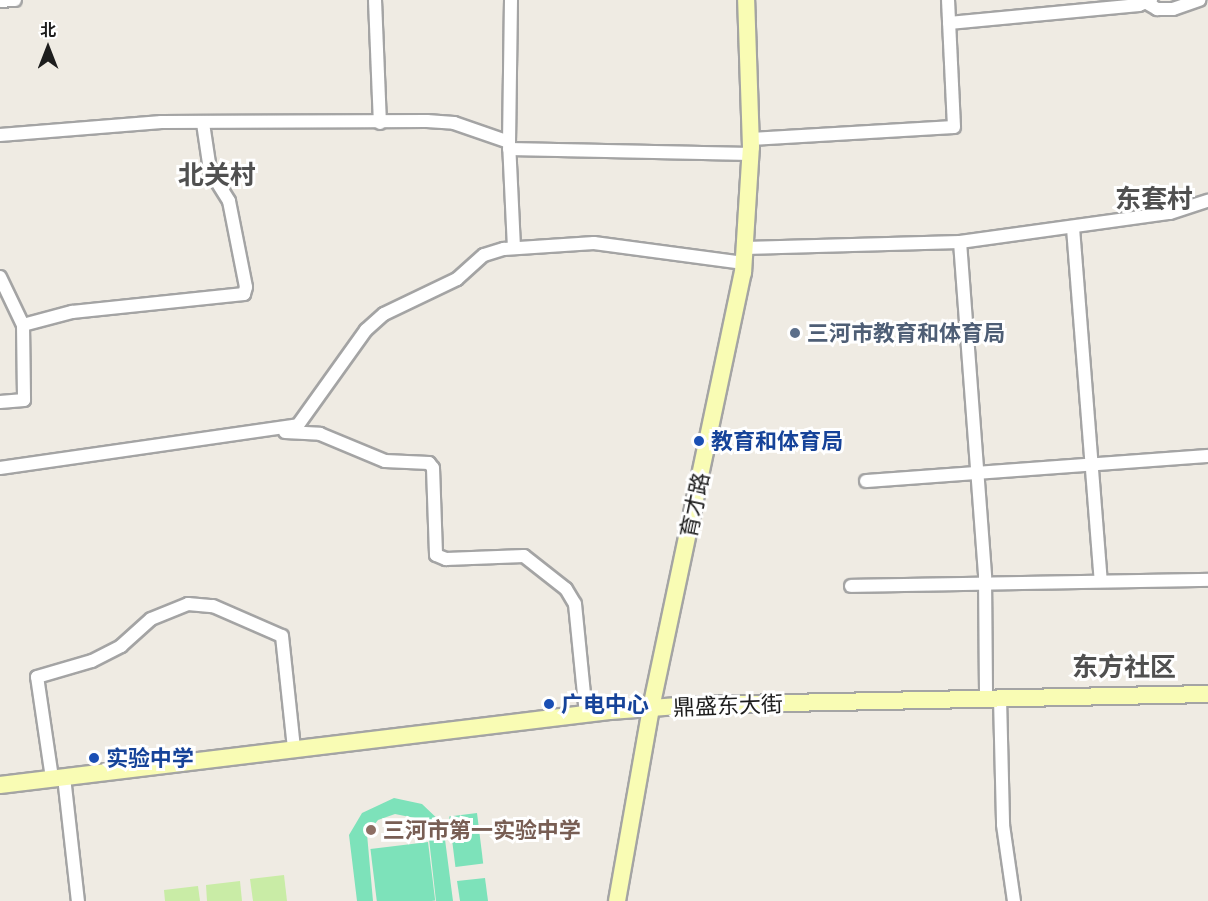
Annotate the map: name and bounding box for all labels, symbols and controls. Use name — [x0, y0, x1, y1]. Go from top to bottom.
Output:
north arrow — [18, 18, 78, 78]
text: 北 — [40, 20, 56, 39]
district label: 北关村 — [178, 158, 256, 190]
district label: 东套村 — [1115, 182, 1193, 214]
place label: 三河市教育和体育局 — [807, 320, 1005, 346]
marker: 三河市教育和体育局 — [788, 326, 802, 340]
place label: 教育和体育局 — [711, 428, 843, 454]
marker: 教育和体育局 — [692, 434, 706, 448]
street label: 育才路 — [674, 470, 714, 540]
district label: 东方社区 — [1072, 650, 1176, 682]
street label: 鼎盛东大街 — [673, 690, 783, 720]
place label: 广电中心 — [561, 691, 649, 717]
marker: 广电中心 — [542, 697, 556, 711]
place label: 实验中学 — [106, 745, 194, 771]
marker: 实验中学 — [87, 751, 101, 765]
place label: 三河市第一实验中学 — [383, 817, 581, 843]
marker: 三河市第一实验中学 — [364, 823, 378, 837]

